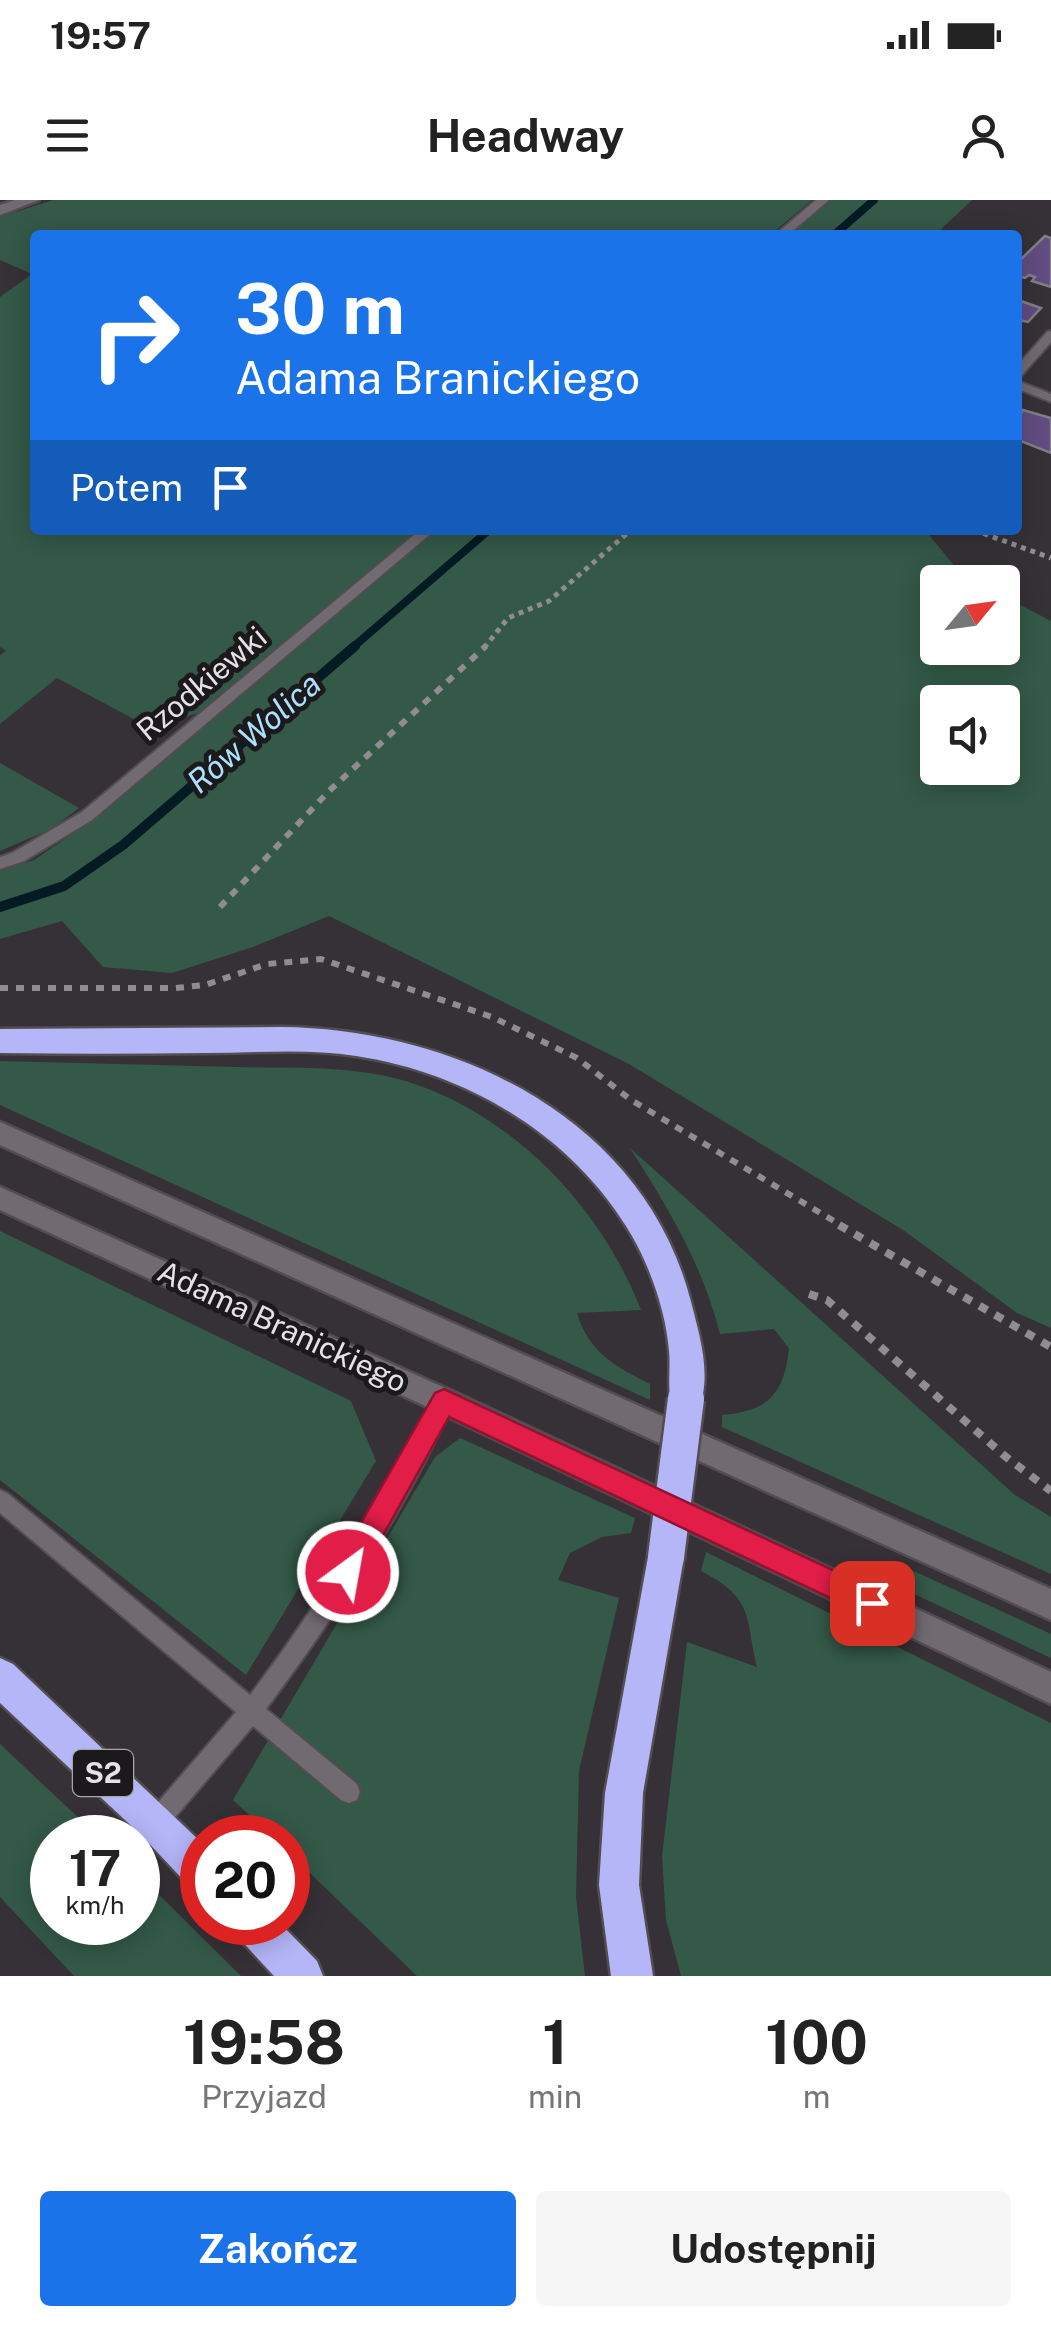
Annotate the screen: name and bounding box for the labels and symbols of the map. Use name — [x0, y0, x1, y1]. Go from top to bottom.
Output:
north arrow — [920, 565, 1020, 665]
street label: Rzodkiewki — [129, 619, 274, 748]
water label: Rów Wolica — [180, 665, 328, 800]
street label: Adama Branickiego — [152, 1253, 412, 1400]
position arrow — [296, 1520, 400, 1624]
pin — [830, 1561, 915, 1646]
road number: S2 — [73, 1750, 133, 1796]
speed limit sign: 20 — [180, 1815, 310, 1945]

